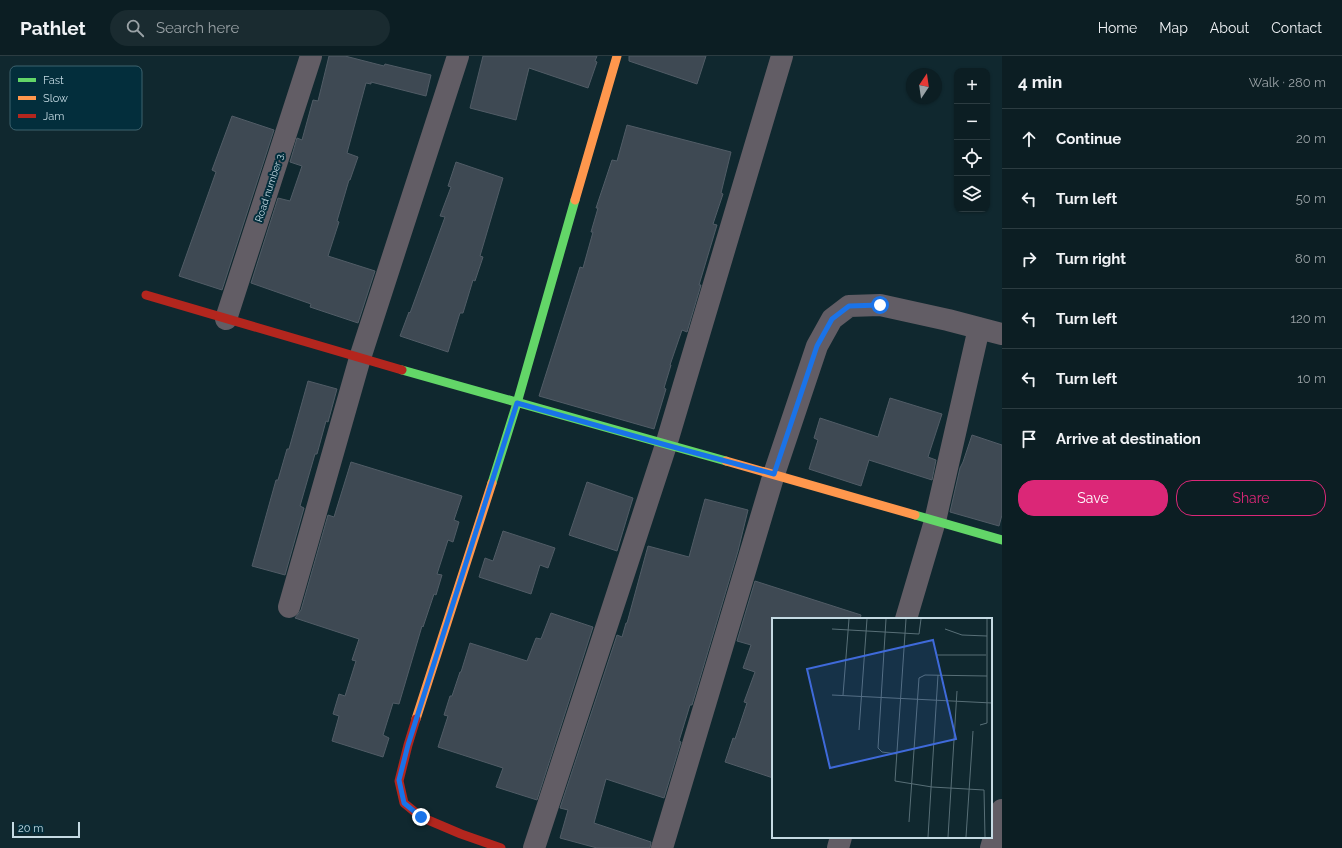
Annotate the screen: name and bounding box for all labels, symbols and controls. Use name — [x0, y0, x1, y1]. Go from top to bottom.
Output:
search box — [110, 10, 390, 46]
text: Pathlet — [20, 17, 86, 39]
icon: search — [124, 17, 146, 39]
text: Search here — [156, 19, 239, 37]
text: Home — [1098, 20, 1137, 36]
text: Map — [1159, 20, 1188, 36]
text: About — [1210, 20, 1249, 36]
text: Contact — [1271, 20, 1322, 36]
legend — [10, 66, 142, 130]
north arrow — [906, 68, 942, 104]
map controls — [954, 68, 990, 212]
button: + — [954, 68, 990, 104]
text: 4 min — [1018, 72, 1062, 92]
text: Fast — [43, 74, 64, 87]
text: Walk · 280 m — [1249, 75, 1326, 90]
text: Slow — [43, 92, 68, 105]
button: − — [954, 104, 990, 140]
text: Jam — [43, 110, 64, 123]
icon: ahead — [1018, 128, 1040, 150]
text: Continue — [1056, 130, 1121, 148]
text: 20 m — [1296, 131, 1326, 146]
button: locate — [954, 140, 990, 176]
street label: Road number 3. — [253, 151, 286, 223]
button: layers — [954, 176, 990, 212]
icon: left — [1018, 188, 1040, 210]
text: Turn left — [1056, 190, 1117, 208]
text: 50 m — [1296, 191, 1326, 206]
icon: right — [1018, 248, 1040, 270]
text: Turn right — [1056, 250, 1126, 268]
text: 80 m — [1295, 251, 1326, 266]
route start — [871, 296, 889, 314]
icon: left — [1018, 308, 1040, 330]
text: Turn left — [1056, 310, 1117, 328]
text: 120 m — [1290, 311, 1326, 326]
icon: left — [1018, 368, 1040, 390]
text: Turn left — [1056, 370, 1117, 388]
text: 10 m — [1297, 371, 1326, 386]
icon: arrive — [1018, 428, 1040, 450]
text: Arrive at destination — [1056, 430, 1201, 448]
button: Save — [1018, 480, 1168, 516]
button: Share — [1176, 480, 1326, 516]
inset map — [772, 618, 992, 838]
route end — [412, 808, 430, 826]
scale bar — [12, 820, 80, 839]
text: 20 m — [18, 822, 43, 835]

